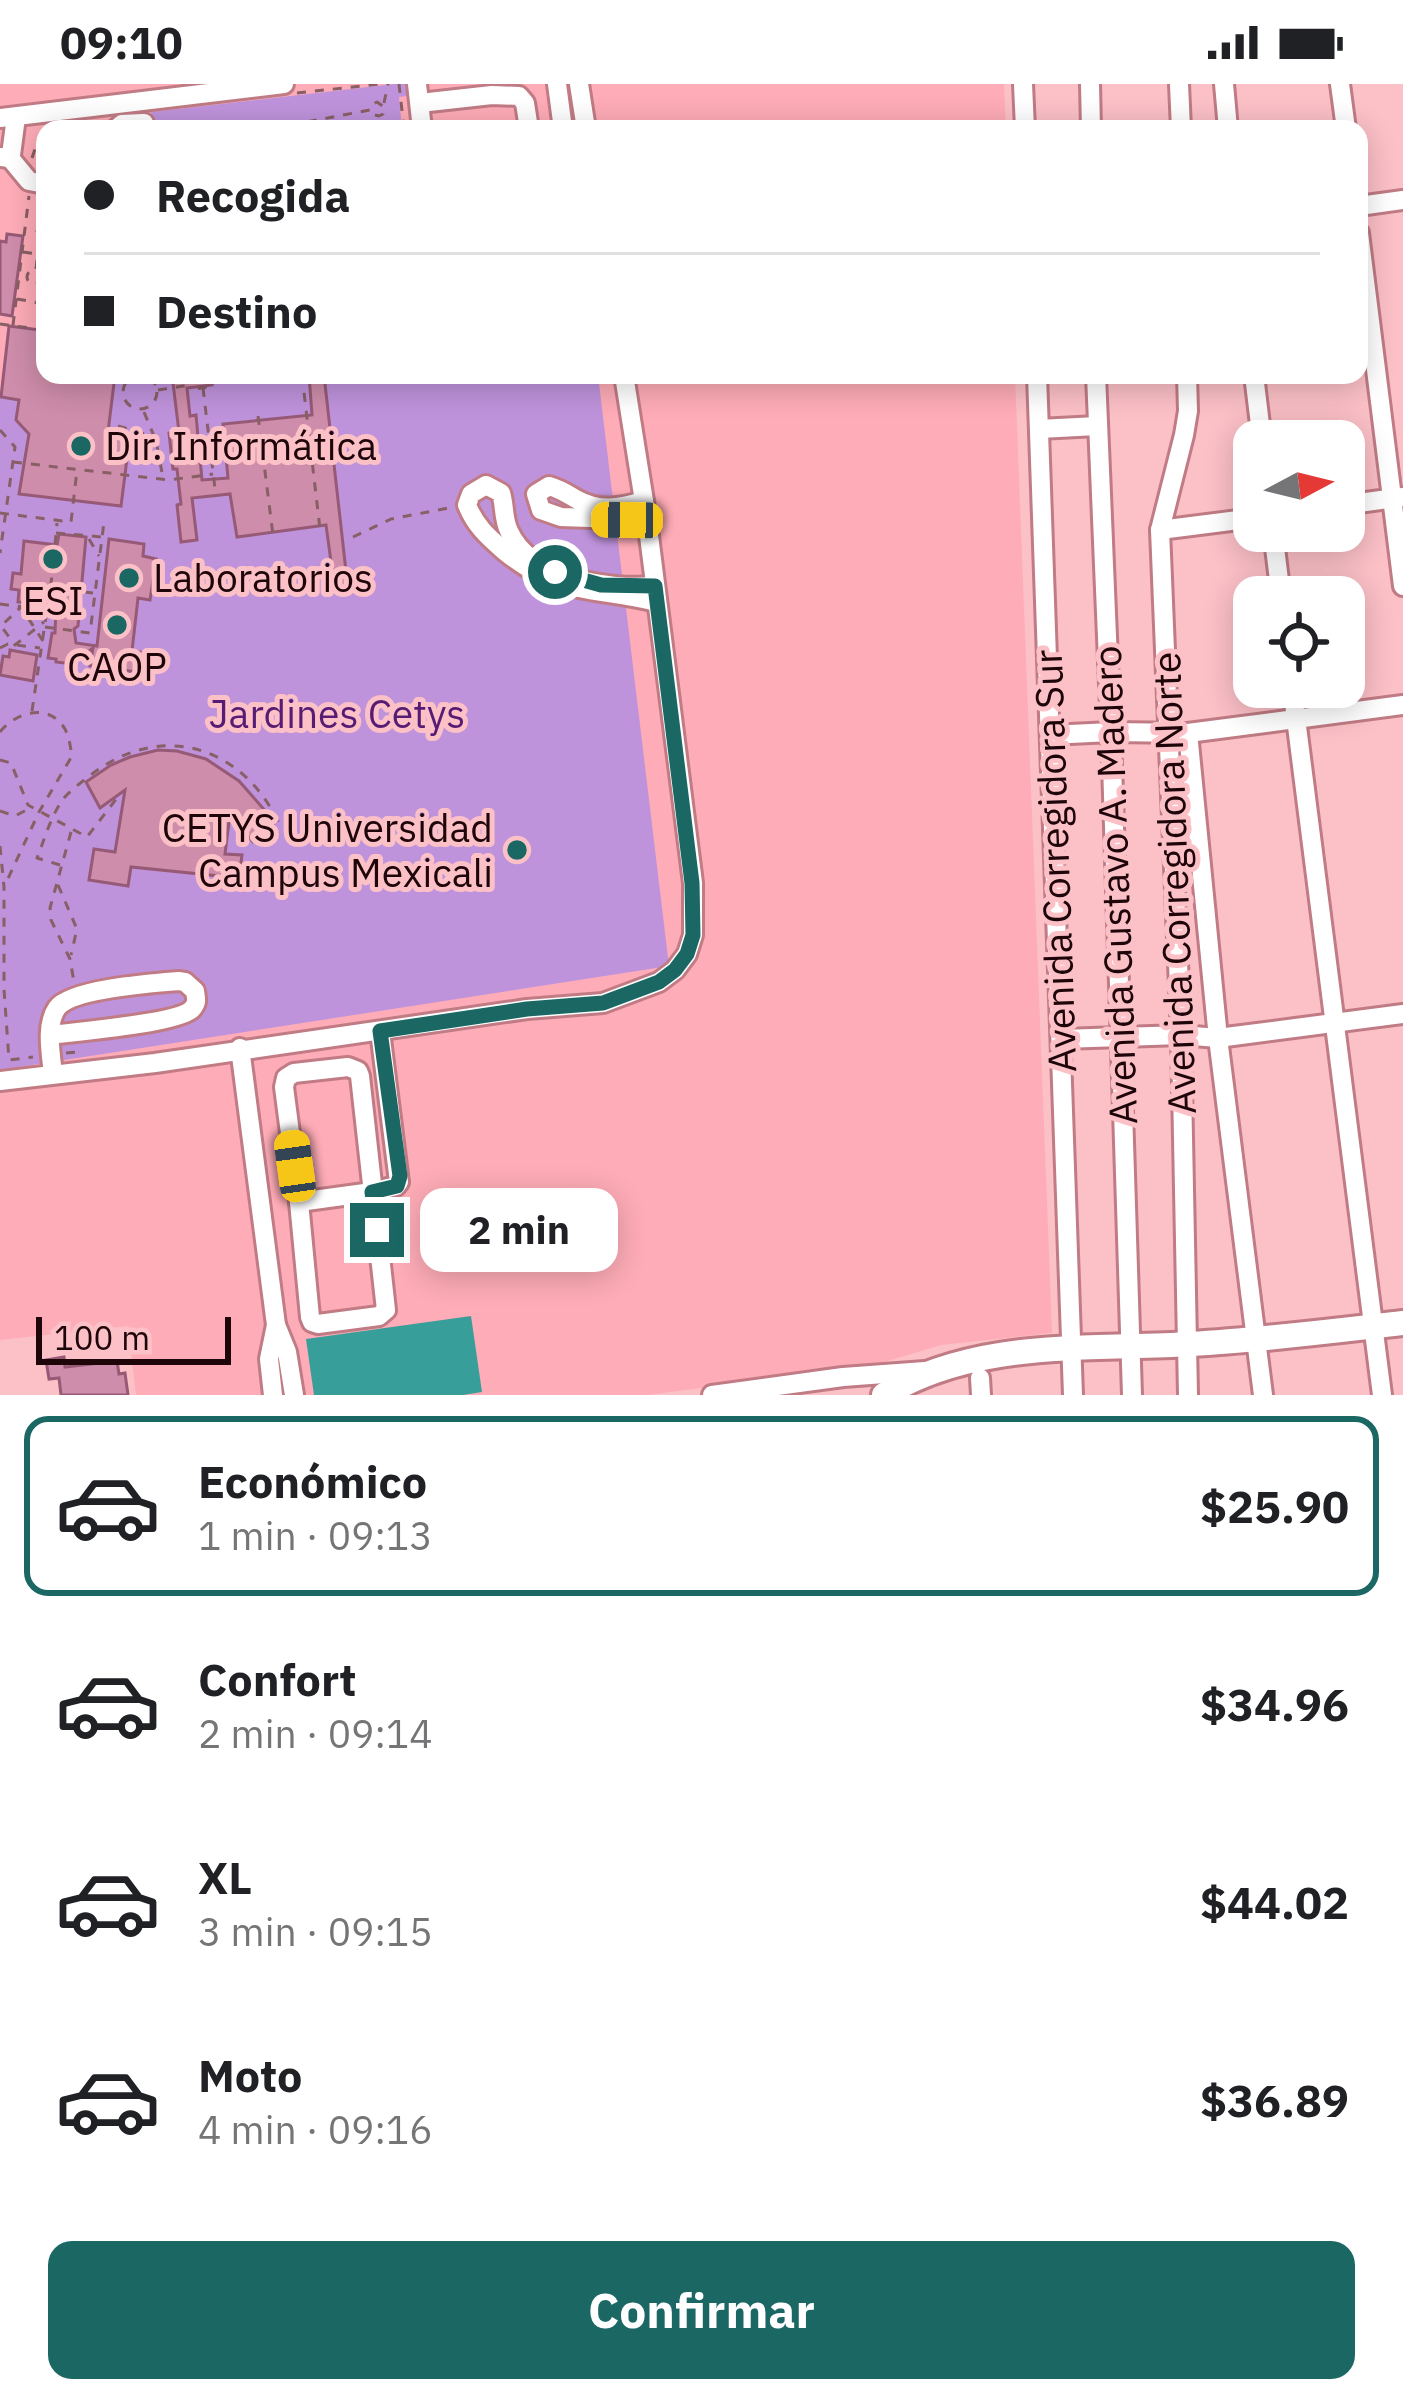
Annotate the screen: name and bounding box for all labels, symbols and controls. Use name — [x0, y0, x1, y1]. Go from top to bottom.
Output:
text: 09:10 — [60, 13, 183, 71]
text: Recogida — [156, 166, 350, 224]
text: Destino — [156, 282, 317, 340]
place label: Dir. Informática — [105, 420, 377, 471]
north arrow — [1233, 420, 1365, 552]
map controls — [1233, 420, 1365, 708]
marker: Dir. Informática — [68, 433, 94, 459]
car — [591, 501, 663, 539]
route start — [528, 545, 582, 599]
marker: ESI — [40, 546, 66, 572]
place label: Laboratorios — [153, 552, 373, 603]
marker: Laboratorios — [116, 565, 142, 591]
place label: ESI — [23, 575, 84, 626]
button: locate — [1233, 576, 1365, 708]
marker: CAOP — [104, 612, 130, 638]
place label: CAOP — [67, 641, 167, 692]
street label: Avenida Gustavo A. Madero — [1081, 645, 1148, 1125]
street label: Avenida Corregidora Sur — [1022, 649, 1087, 1073]
street label: Avenida Corregidora Norte — [1140, 651, 1207, 1115]
park label: Jardines Cetys — [209, 688, 465, 739]
place label: CETYS Universidad Campus Mexicali — [162, 802, 493, 898]
marker: CETYS Universidad Campus Mexicali — [504, 837, 530, 863]
car — [272, 1128, 318, 1204]
callout: 2 min — [419, 1188, 617, 1272]
route end — [350, 1203, 404, 1257]
text: 2 min — [468, 1204, 570, 1255]
scale bar — [36, 1311, 231, 1364]
text: 100 m — [54, 1316, 150, 1359]
icon: car — [54, 1452, 162, 1560]
text: Económico — [198, 1452, 427, 1510]
text: $25.90 — [1200, 1477, 1349, 1535]
text: 1 min · 09:13 — [198, 1510, 433, 1561]
icon: car — [54, 1650, 162, 1758]
text: Confort — [198, 1650, 357, 1708]
text: $34.96 — [1200, 1675, 1349, 1733]
text: 2 min · 09:14 — [198, 1708, 433, 1759]
icon: car — [54, 1848, 162, 1956]
text: XL — [198, 1848, 252, 1906]
text: $44.02 — [1200, 1873, 1349, 1931]
text: 3 min · 09:15 — [198, 1906, 433, 1957]
icon: car — [54, 2046, 162, 2154]
text: Moto — [198, 2046, 302, 2104]
text: $36.89 — [1200, 2071, 1349, 2129]
text: 4 min · 09:16 — [198, 2104, 433, 2155]
button: Confirmar — [48, 2241, 1355, 2379]

